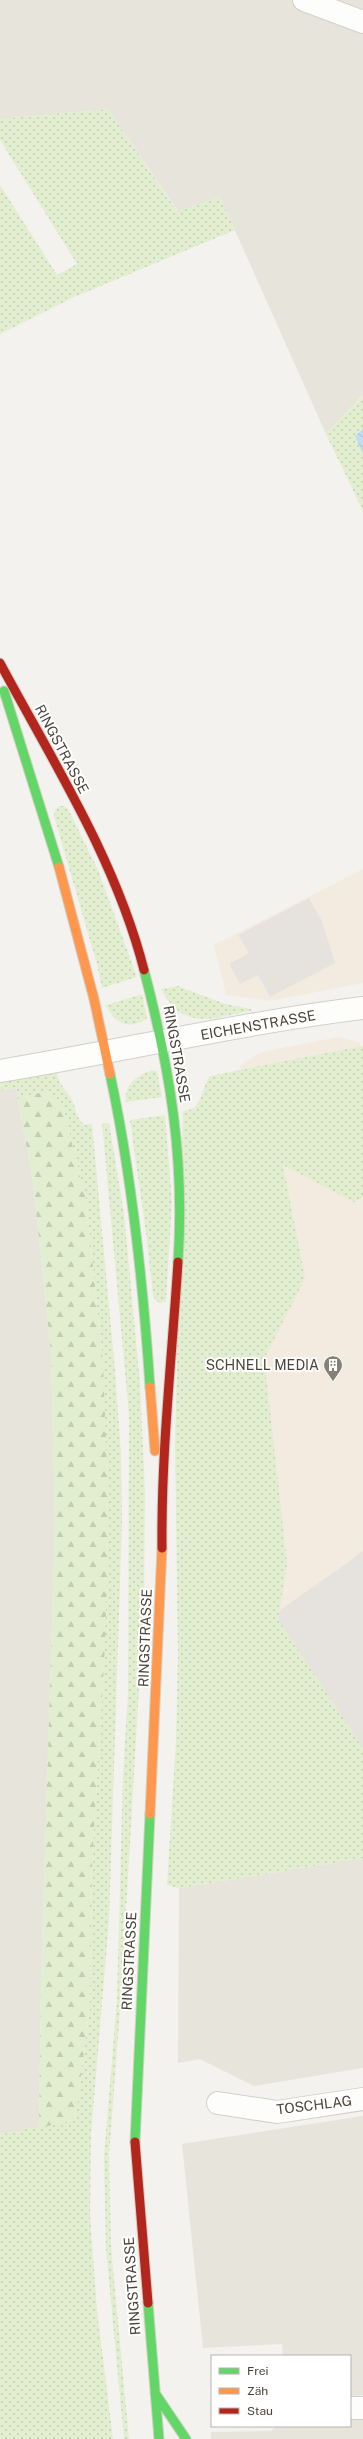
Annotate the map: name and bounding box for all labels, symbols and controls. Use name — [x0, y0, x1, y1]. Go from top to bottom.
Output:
street label: RINGSTRASSE — [32, 702, 92, 796]
street label: RINGSTRASSE — [161, 1004, 193, 1104]
street label: EICHENSTRASSE — [199, 1007, 317, 1043]
building icon: SCHNELL MEDIA — [322, 1354, 344, 1382]
place label: SCHNELL MEDIA — [206, 1357, 319, 1373]
street label: RINGSTRASSE — [135, 1589, 155, 1687]
street label: RINGSTRASSE — [118, 1911, 140, 2011]
street label: TOSCHLAG — [275, 2092, 353, 2118]
street label: RINGSTRASSE — [121, 2236, 143, 2336]
legend — [211, 2355, 351, 2427]
text: Frei — [247, 2364, 269, 2378]
text: Zäh — [247, 2384, 268, 2398]
text: Stau — [247, 2404, 273, 2418]

